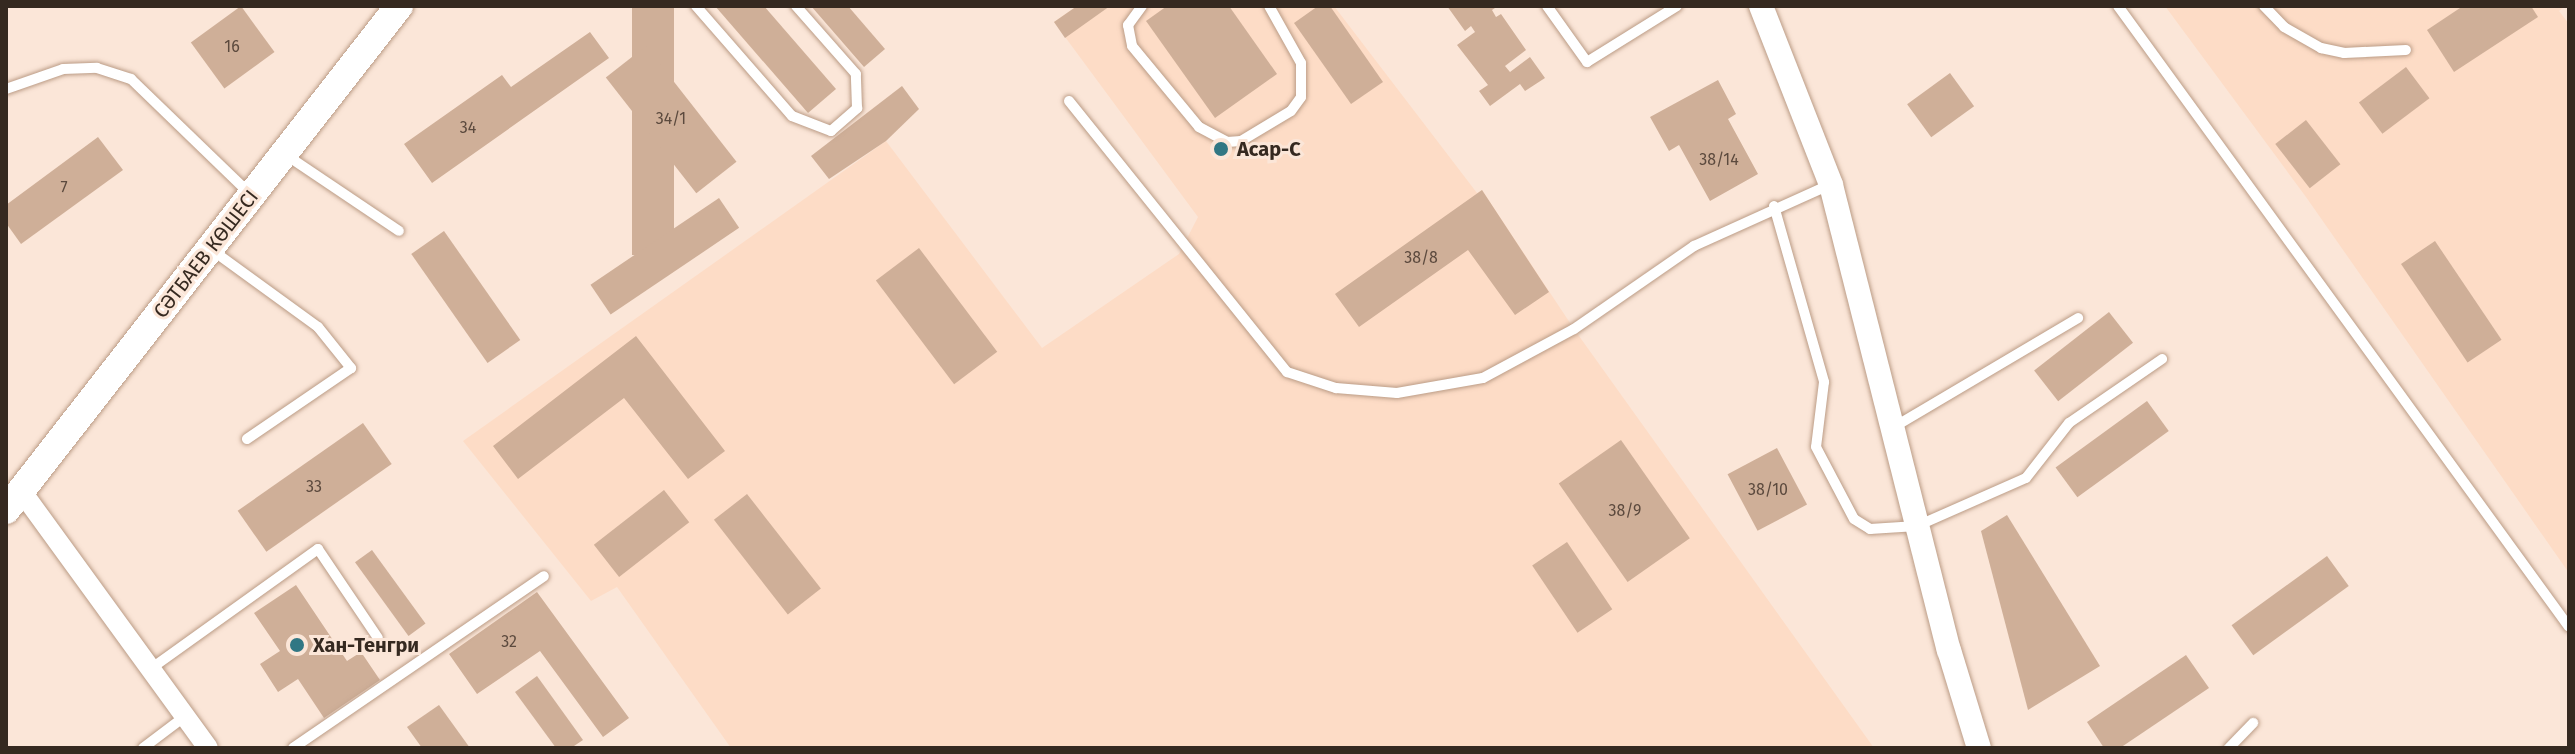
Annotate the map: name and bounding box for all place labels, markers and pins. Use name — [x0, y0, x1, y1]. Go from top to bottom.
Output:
place label: Асар-С — [1237, 137, 1301, 161]
marker: Асар-С — [1212, 140, 1230, 158]
place label: Хан-Тенгри — [313, 633, 419, 657]
marker: Хан-Тенгри — [288, 636, 306, 654]

